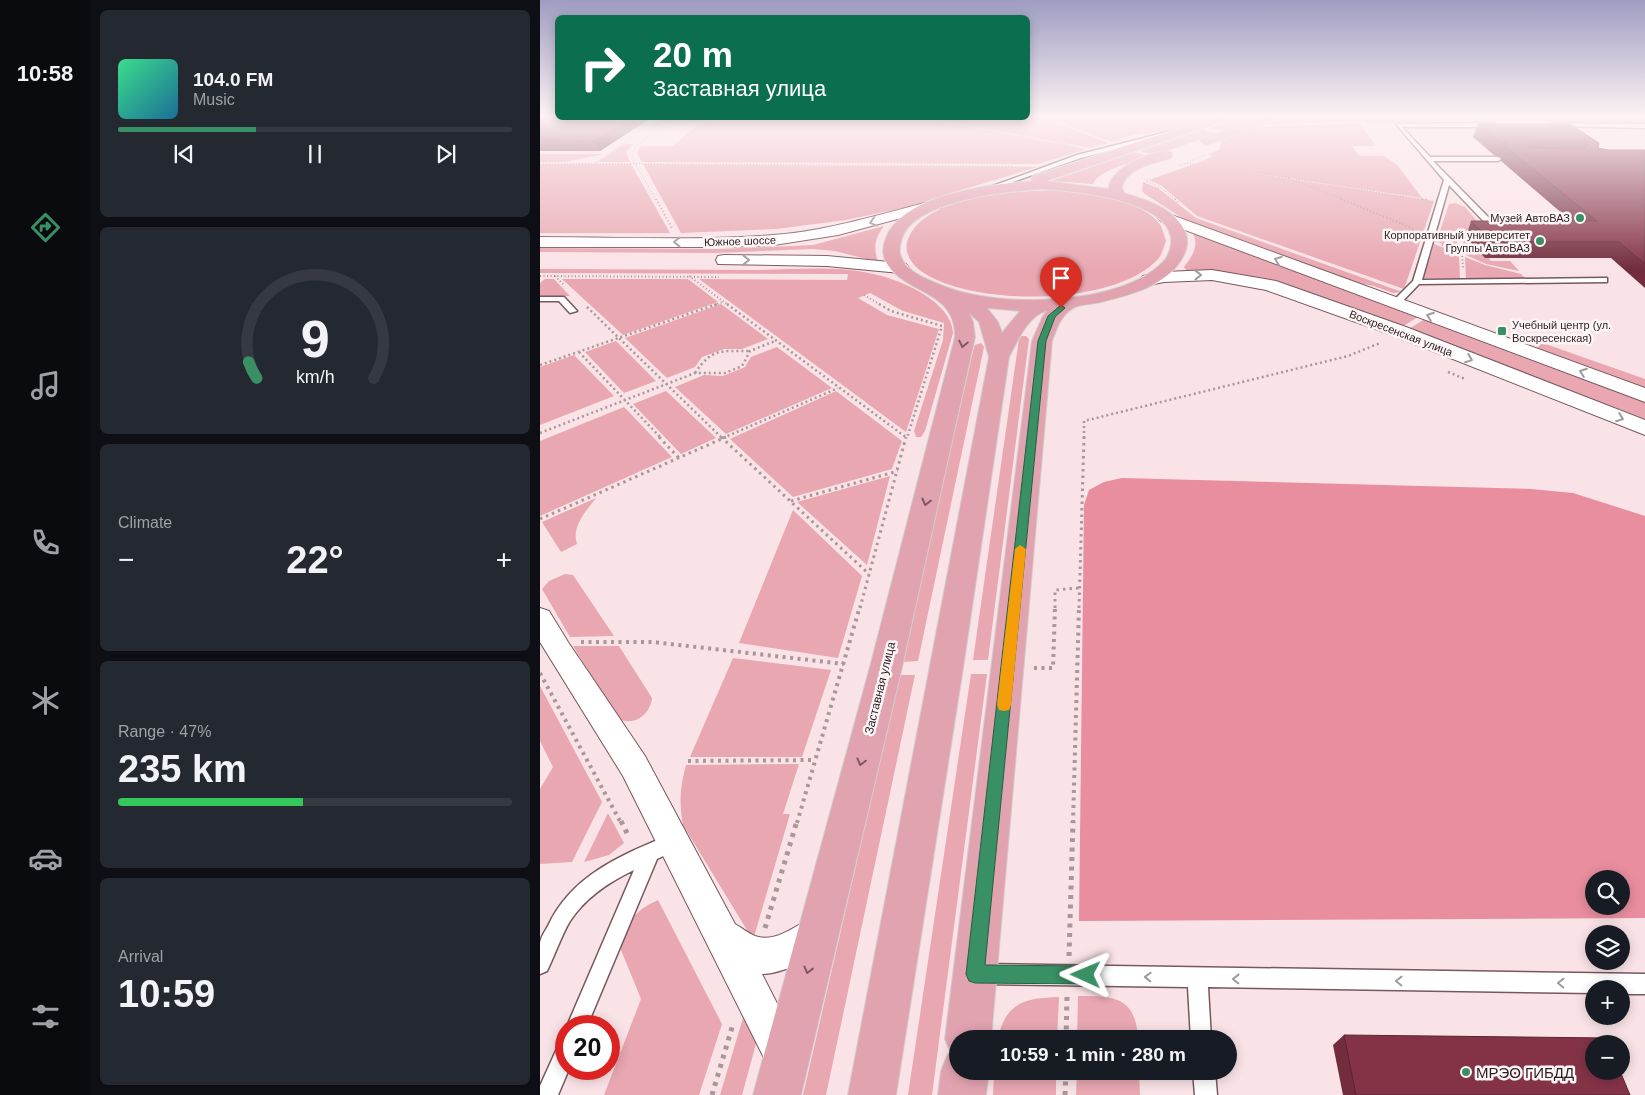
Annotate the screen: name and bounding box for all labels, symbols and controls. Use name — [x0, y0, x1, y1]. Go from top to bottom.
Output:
icon: right — [570, 35, 635, 100]
text: 20 m — [653, 35, 733, 74]
text: 10:58 — [17, 61, 73, 86]
text: 104.0 FM — [193, 69, 273, 90]
text: Заставная улица — [653, 76, 826, 101]
text: Music — [193, 91, 235, 108]
icon: previous — [170, 140, 198, 168]
icon: pause — [301, 140, 329, 168]
icon: next — [432, 140, 460, 168]
icon: directions — [28, 210, 63, 245]
place label: Музей АвтоВАЗ — [1490, 212, 1570, 224]
marker: Музей АвтоВАЗ — [1574, 212, 1586, 224]
one-way arrow — [868, 216, 877, 227]
place label: Корпоративный университет Группы АвтоВАЗ — [1384, 229, 1530, 254]
street label: Южное шоссе — [704, 234, 776, 248]
marker: Корпоративный университет Группы АвтоВАЗ — [1534, 235, 1546, 247]
one-way arrow — [673, 237, 680, 247]
one-way arrow — [742, 255, 750, 265]
one-way arrow — [1274, 256, 1282, 266]
pin — [1040, 257, 1082, 308]
icon: arrive — [1047, 264, 1075, 292]
one-way arrow — [1194, 270, 1202, 280]
street label: Воскресенская улица — [1348, 308, 1455, 359]
text: 9 — [301, 310, 329, 368]
one-way arrow — [1427, 312, 1435, 322]
place label: Учебный центр (ул. Воскресенская) — [1512, 319, 1611, 344]
marker: Учебный центр (ул. Воскресенская) — [1496, 325, 1508, 337]
one-way arrow — [959, 339, 969, 348]
one-way arrow — [1464, 353, 1473, 363]
text: km/h — [296, 367, 334, 387]
icon: music — [28, 368, 63, 403]
one-way arrow — [1579, 368, 1588, 378]
one-way arrow — [1615, 412, 1624, 422]
one-way arrow — [921, 497, 932, 506]
text: Climate — [118, 514, 172, 531]
icon: phone — [28, 525, 63, 560]
text: 22° — [286, 539, 344, 581]
text: − — [118, 544, 134, 575]
text: + — [496, 544, 512, 575]
street label: Заставная улица — [862, 640, 898, 736]
icon: climate — [28, 683, 63, 718]
text: Range · 47% — [118, 723, 211, 740]
text: 235 km — [118, 748, 247, 790]
one-way arrow — [857, 757, 867, 765]
icon: car — [28, 841, 63, 876]
map controls — [1585, 870, 1630, 1080]
button: search — [1585, 870, 1630, 915]
button: layers — [1585, 925, 1630, 970]
text: Arrival — [118, 948, 163, 965]
position arrow — [1059, 948, 1111, 1000]
one-way arrow — [803, 965, 814, 974]
one-way arrow — [1144, 971, 1152, 982]
text: 10:59 — [118, 973, 215, 1015]
one-way arrow — [1232, 973, 1240, 984]
one-way arrow — [1395, 976, 1402, 986]
one-way arrow — [1557, 978, 1565, 988]
button: + — [1585, 980, 1630, 1025]
icon: filters — [28, 999, 63, 1034]
speed limit sign: 20 — [555, 1015, 620, 1080]
button: − — [1585, 1035, 1630, 1080]
text: 10:59 · 1 min · 280 m — [1000, 1044, 1186, 1065]
place label: МРЭО ГИБДД — [1476, 1064, 1574, 1081]
marker: МРЭО ГИБДД — [1460, 1066, 1472, 1078]

